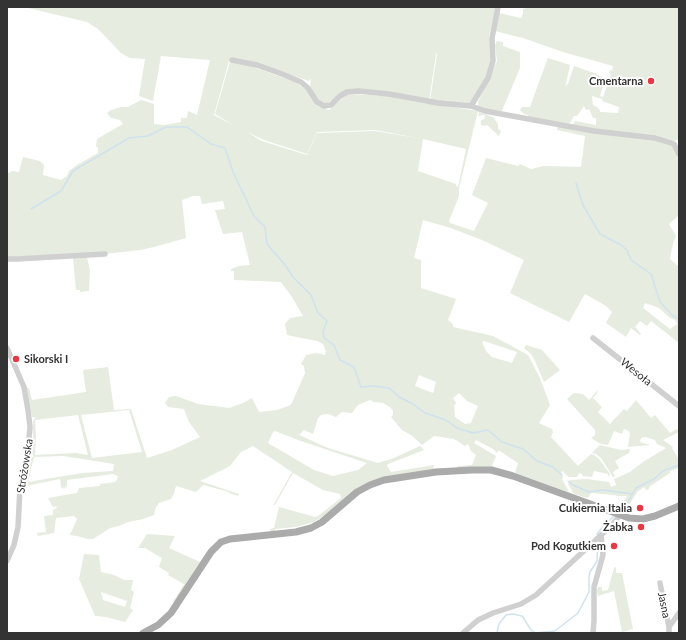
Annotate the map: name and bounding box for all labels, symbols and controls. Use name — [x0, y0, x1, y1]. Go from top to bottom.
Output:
place label: Cmentarna — [589, 74, 643, 88]
marker: Cmentarna — [646, 76, 656, 86]
place label: Sikorski I — [24, 352, 68, 366]
marker: Sikorski I — [11, 354, 21, 364]
street label: Wesoła — [618, 355, 654, 389]
street label: Stróżowska — [14, 438, 36, 494]
place label: Cukiernia Italia — [559, 501, 632, 515]
marker: Cukiernia Italia — [635, 503, 645, 513]
place label: Żabka — [603, 520, 633, 534]
marker: Żabka — [636, 522, 646, 532]
place label: Pod Kogutkiem — [531, 539, 606, 553]
marker: Pod Kogutkiem — [609, 541, 619, 551]
street label: Jasna — [655, 591, 673, 619]

